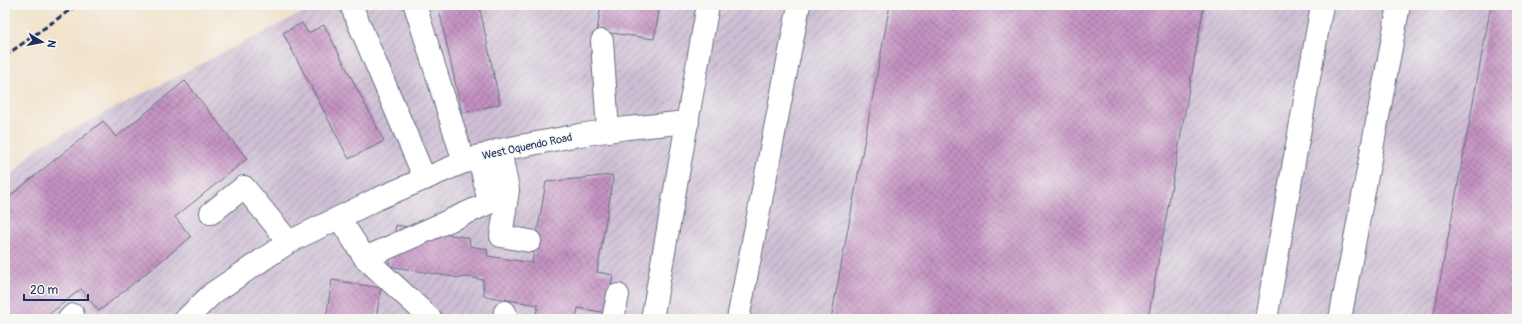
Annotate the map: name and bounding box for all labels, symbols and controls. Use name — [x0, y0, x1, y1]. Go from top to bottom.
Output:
north arrow — [22, 22, 62, 62]
text: N — [44, 39, 58, 49]
street label: West Oquendo Road — [481, 131, 573, 162]
scale bar — [24, 276, 88, 302]
text: 20 m — [30, 283, 59, 298]

